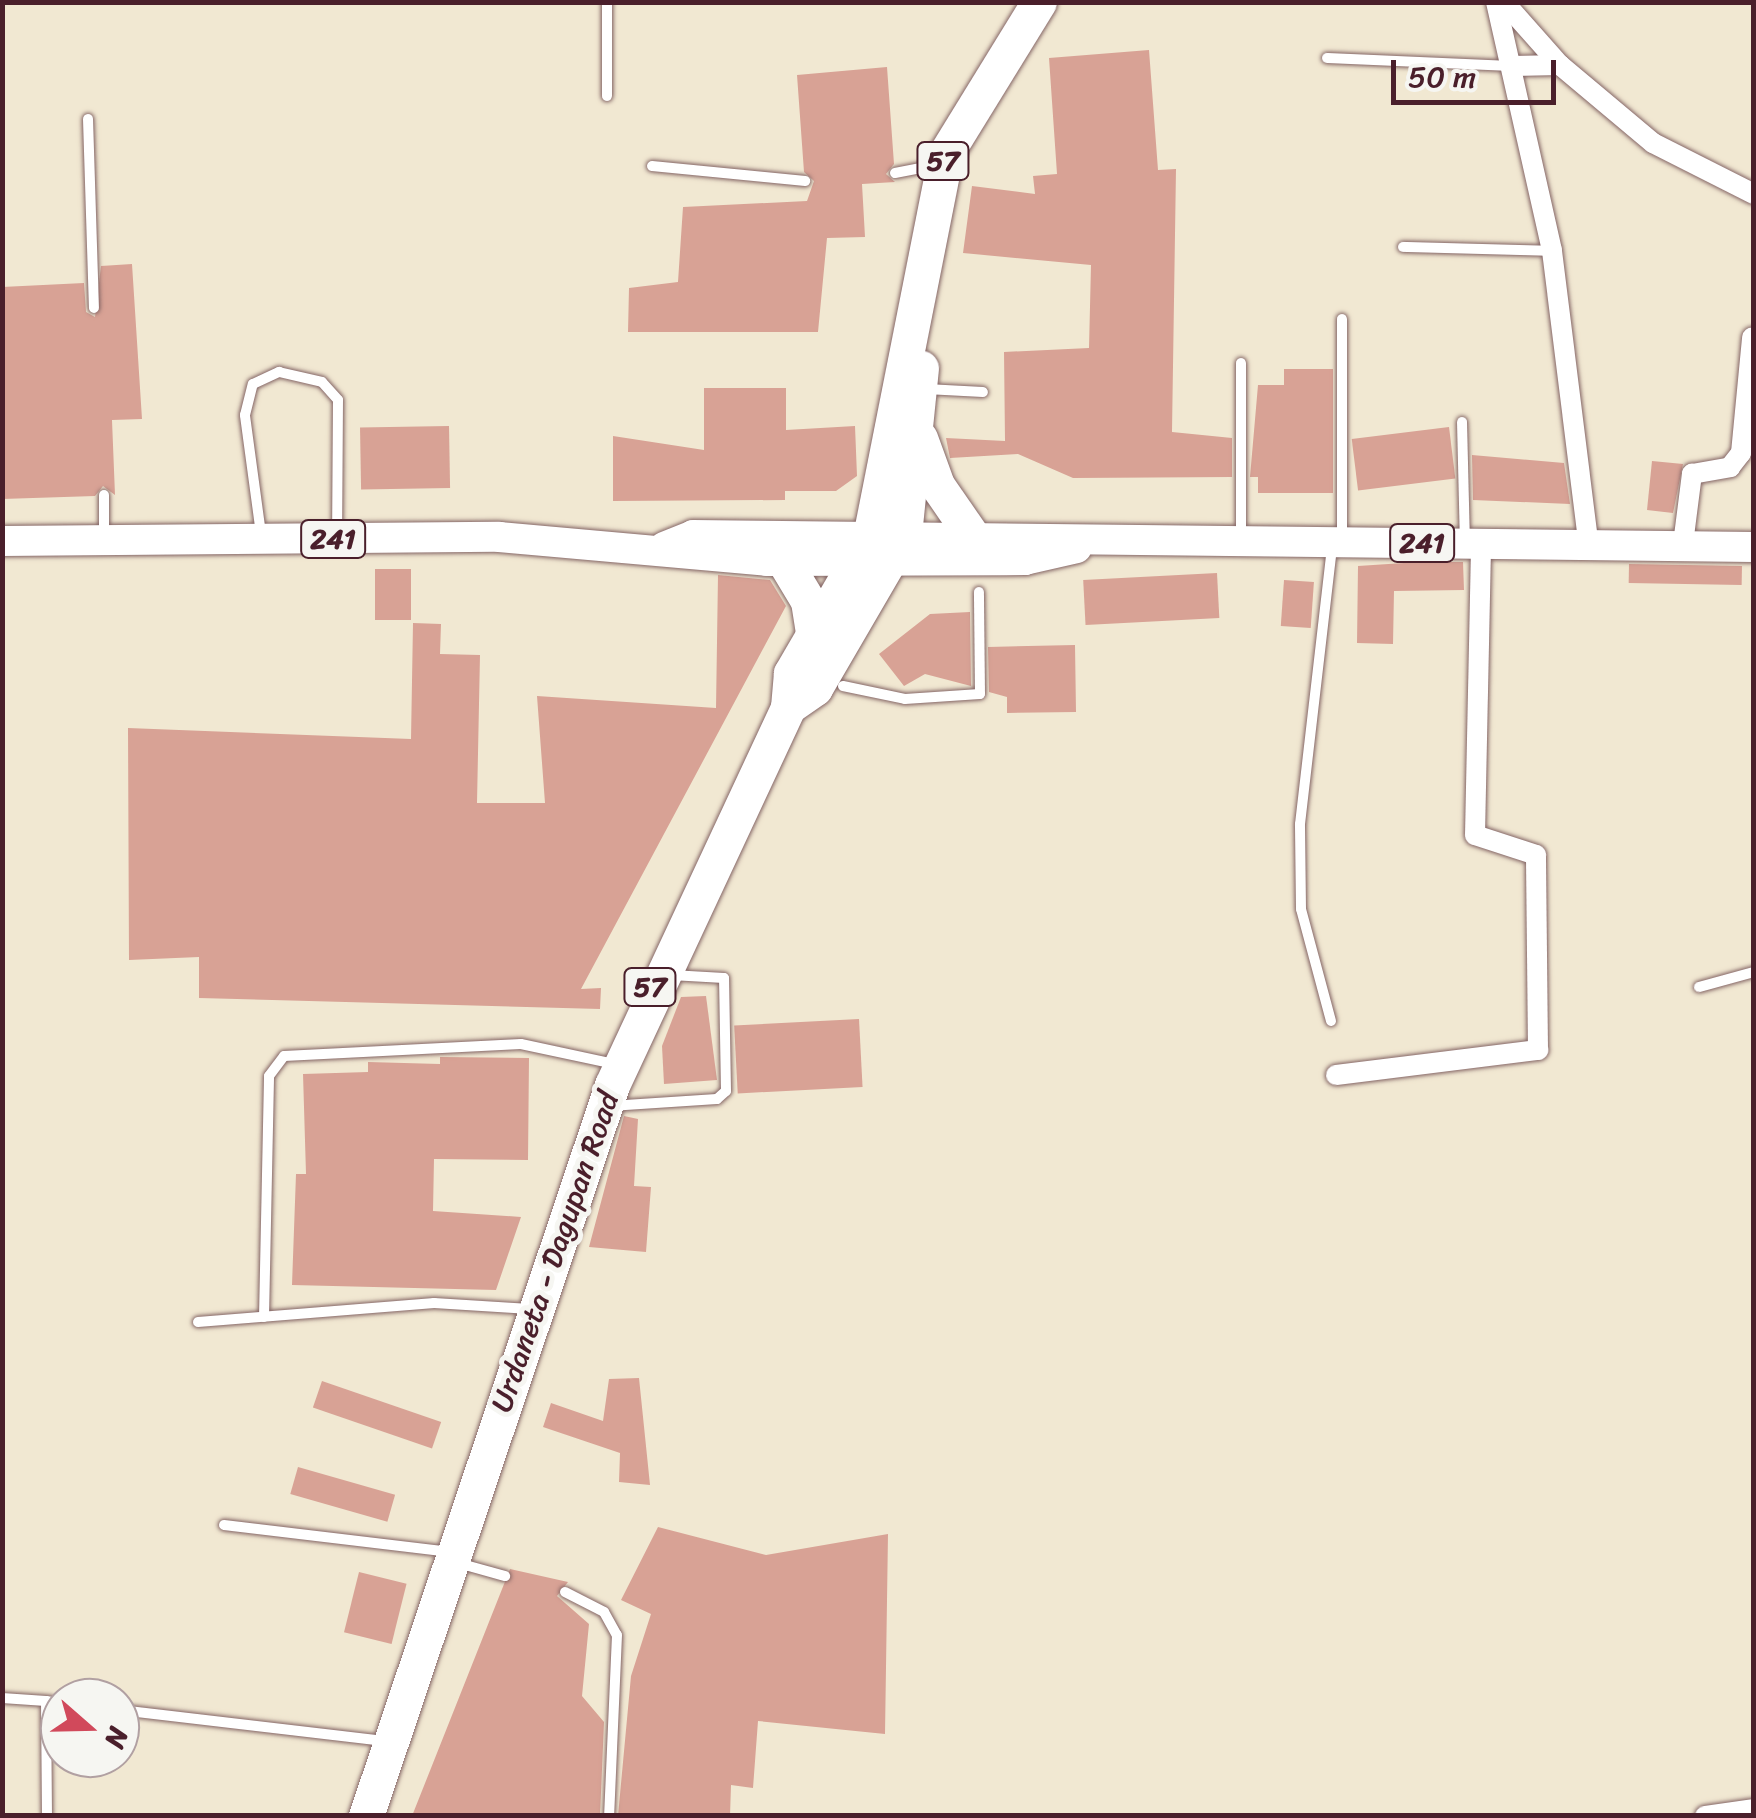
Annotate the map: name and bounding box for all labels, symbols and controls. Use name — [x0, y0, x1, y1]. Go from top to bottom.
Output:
scale bar — [1396, 40, 1561, 102]
text: 50 m — [1408, 50, 1476, 104]
road number: 57 — [916, 138, 970, 184]
road number: 241 — [298, 516, 368, 562]
road number: 241 — [1387, 520, 1457, 566]
road number: 57 — [622, 964, 678, 1010]
street label: Urdaneta - Dagupan Road — [483, 1087, 627, 1417]
north arrow — [40, 1678, 140, 1778]
text: N — [90, 1720, 143, 1755]

